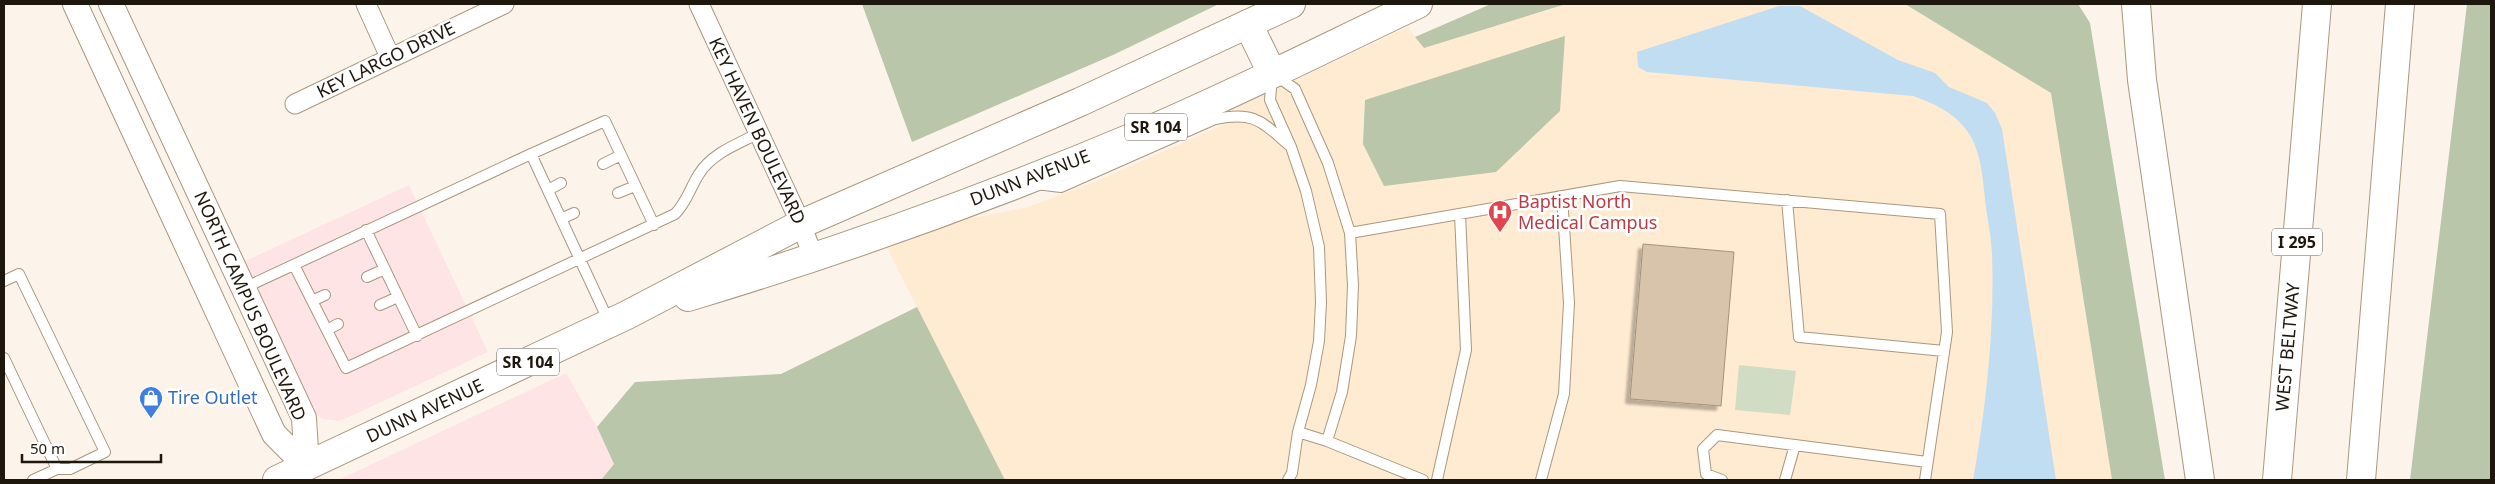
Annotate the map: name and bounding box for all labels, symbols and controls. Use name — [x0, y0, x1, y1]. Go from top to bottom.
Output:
street label: KEY LARGO DRIVE — [312, 15, 459, 103]
street label: KEY HAVEN BOULEVARD — [704, 33, 812, 228]
road number: SR 104 — [1125, 114, 1187, 140]
street label: DUNN AVENUE — [966, 143, 1093, 211]
street label: NORTH CAMPUS BOULEVARD — [189, 187, 313, 424]
place label: Baptist North Medical Campus — [1518, 189, 1657, 234]
hospital icon: Baptist North Medical Campus — [1487, 199, 1513, 233]
road number: I 295 — [2272, 228, 2322, 256]
street label: WEST BELTWAY — [2269, 281, 2305, 412]
road number: SR 104 — [497, 348, 559, 376]
street label: DUNN AVENUE — [362, 372, 487, 448]
shop icon: Tire Outlet — [138, 385, 164, 419]
place label: Tire Outlet — [168, 385, 258, 409]
scale bar — [22, 432, 161, 464]
text: 50 m — [30, 438, 65, 458]

